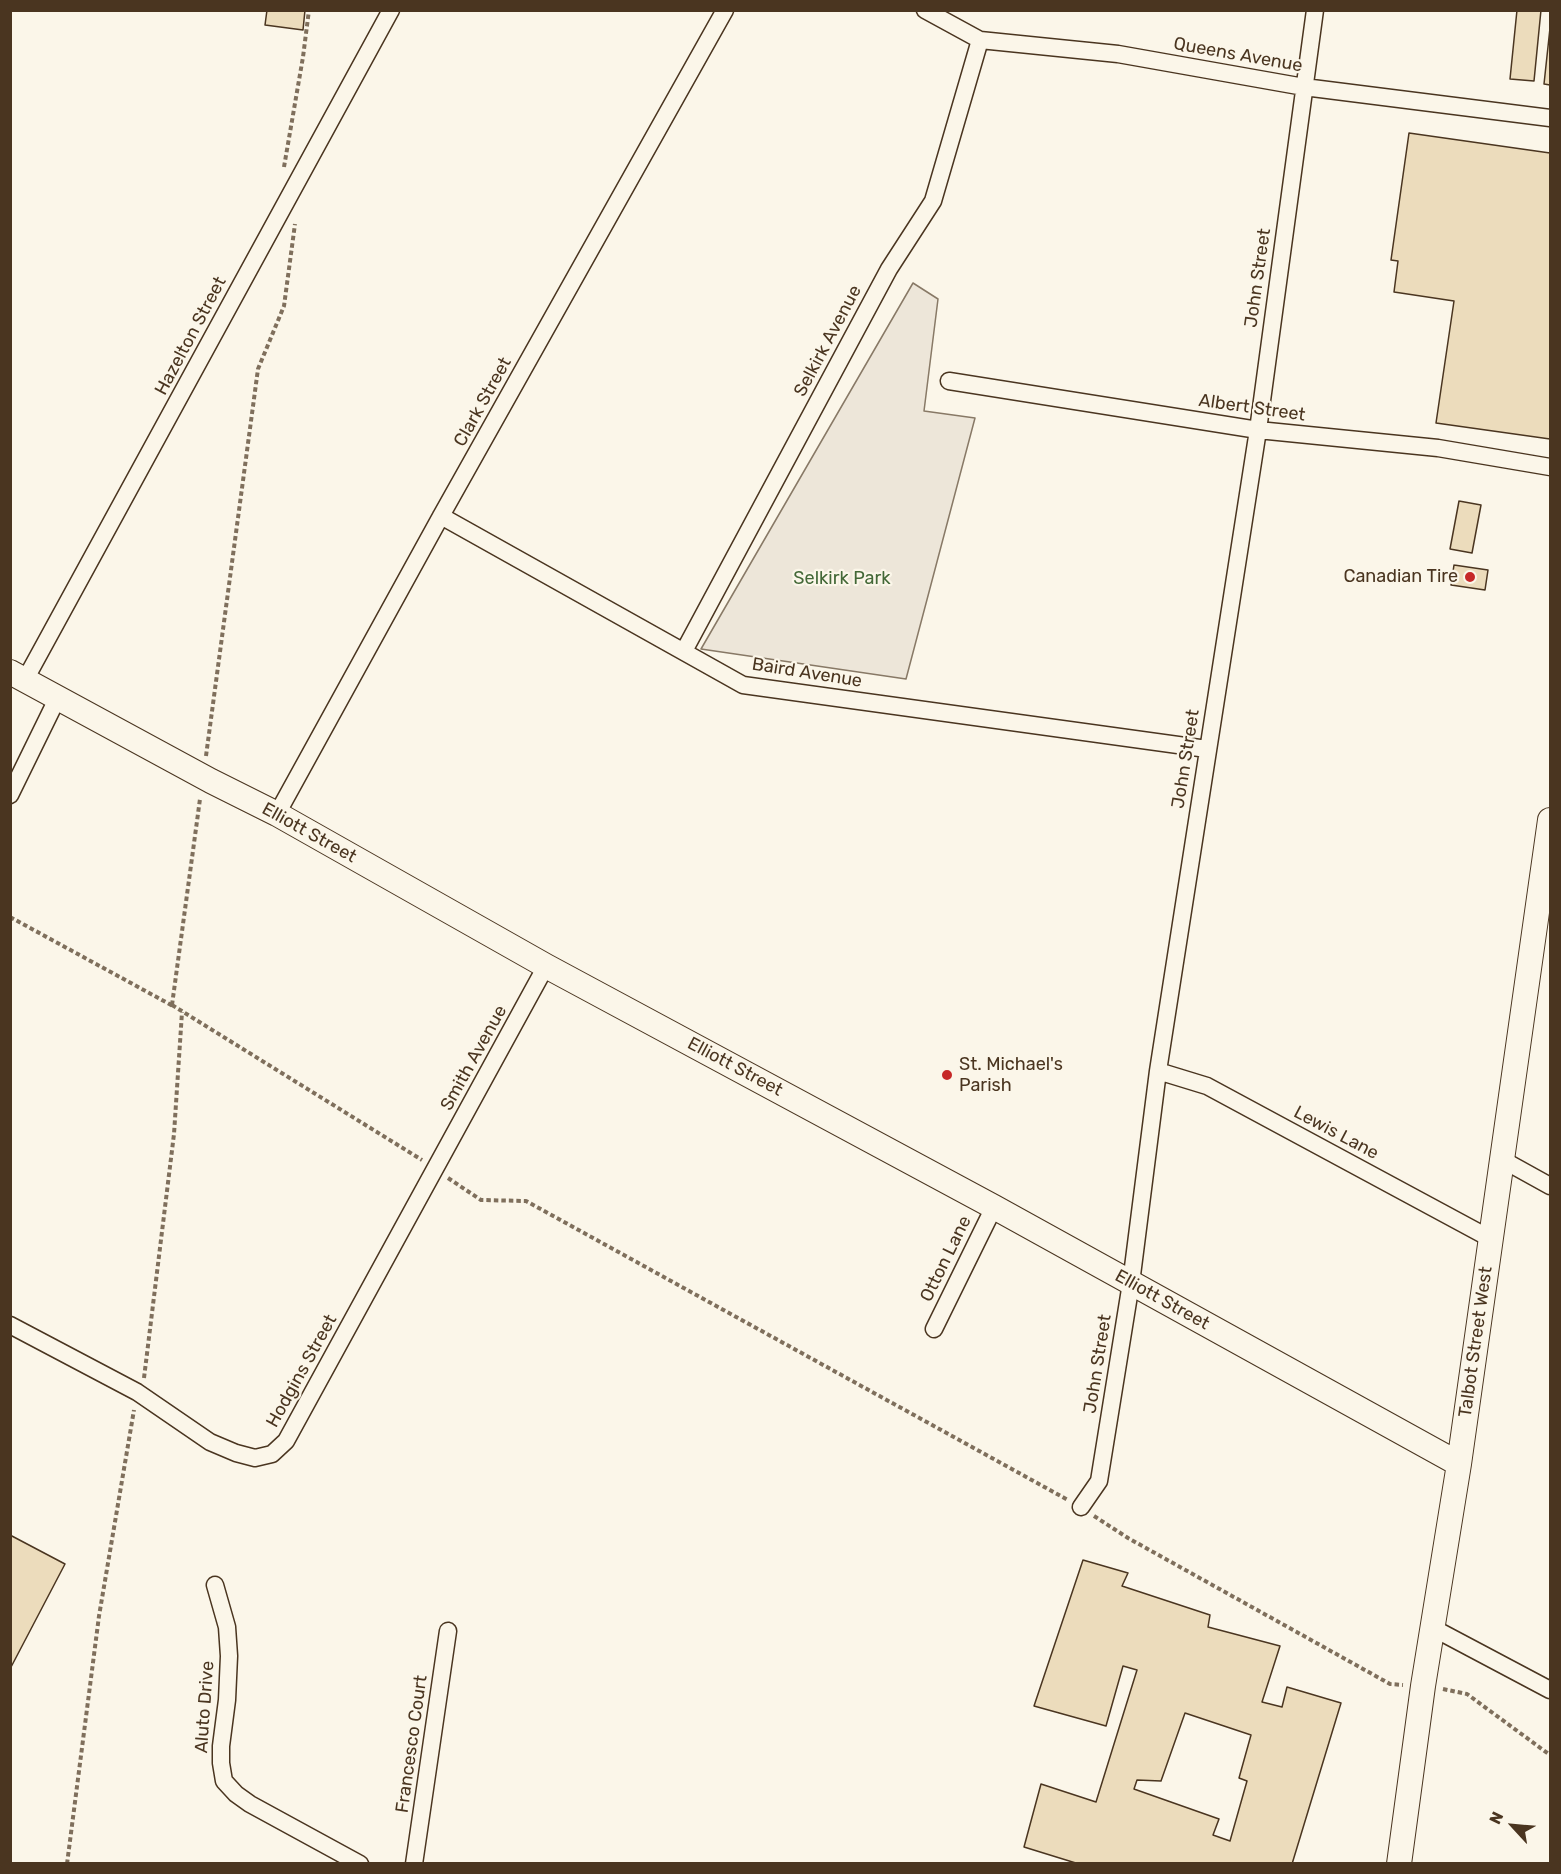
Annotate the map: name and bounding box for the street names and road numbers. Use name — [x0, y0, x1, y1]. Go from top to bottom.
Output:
street label: Queens Avenue — [1172, 33, 1304, 77]
street label: John Street — [1240, 227, 1276, 329]
street label: Hazelton Street — [151, 273, 231, 399]
street label: Selkirk Avenue — [790, 282, 866, 400]
street label: Clark Street — [450, 354, 516, 450]
street label: Albert Street — [1197, 390, 1307, 426]
street label: Baird Avenue — [750, 654, 864, 692]
street label: John Street — [1168, 708, 1204, 810]
street label: Elliott Street — [258, 798, 360, 868]
street label: Smith Avenue — [436, 1002, 512, 1114]
street label: Elliott Street — [684, 1033, 786, 1101]
street label: Lewis Lane — [1290, 1102, 1382, 1164]
street label: Otton Lane — [916, 1212, 976, 1306]
street label: Elliott Street — [1111, 1265, 1213, 1335]
street label: Talbot Street West — [1455, 1265, 1497, 1419]
street label: Hodgins Street — [262, 1311, 342, 1431]
street label: John Street — [1080, 1313, 1116, 1415]
street label: Aluto Drive — [191, 1660, 219, 1754]
street label: Francesco Court — [392, 1674, 432, 1814]

